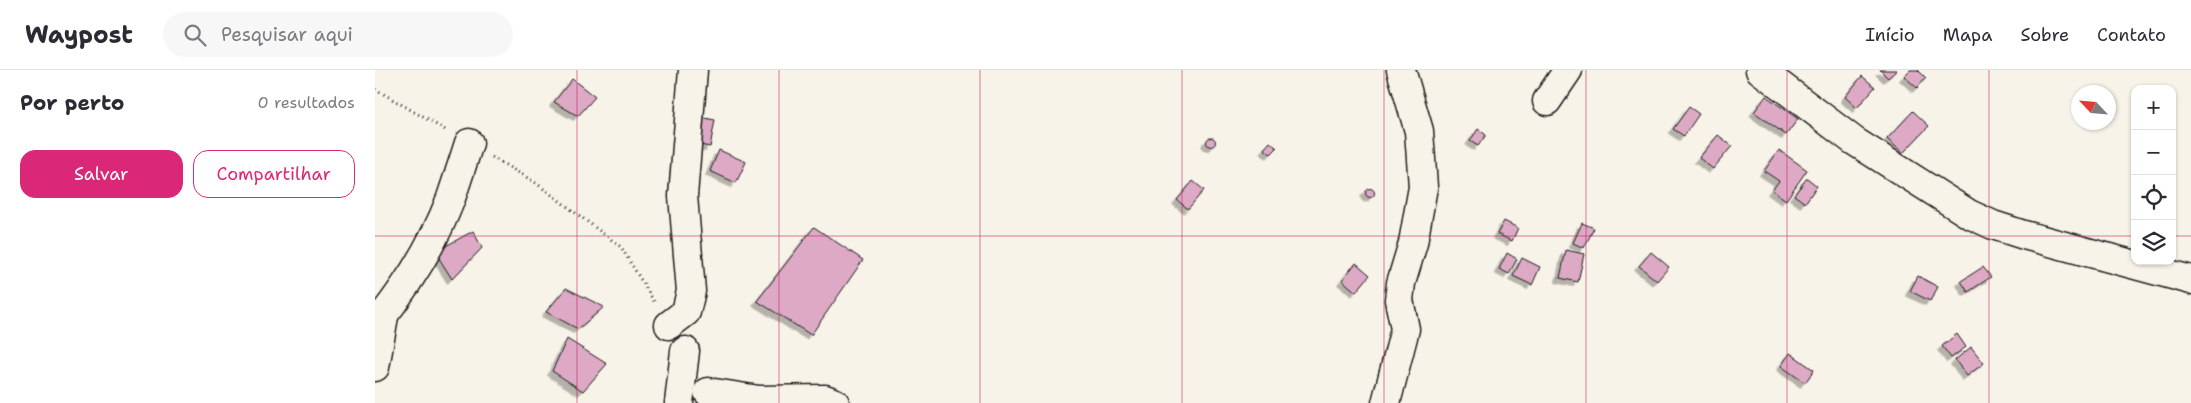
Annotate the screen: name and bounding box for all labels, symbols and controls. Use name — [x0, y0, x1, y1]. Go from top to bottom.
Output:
search box — [163, 12, 513, 57]
text: Waypost — [25, 19, 133, 51]
icon: search — [181, 21, 209, 49]
text: Pesquisar aqui — [221, 22, 353, 47]
text: Início — [1865, 23, 1915, 47]
text: Mapa — [1943, 23, 1992, 47]
text: Sobre — [2020, 23, 2069, 47]
text: Contato — [2097, 23, 2166, 47]
north arrow — [2071, 85, 2116, 130]
map controls — [2131, 85, 2176, 265]
button: + — [2131, 85, 2176, 130]
text: Por perto — [20, 89, 124, 117]
text: 0 resultados — [257, 92, 355, 113]
button: − — [2131, 130, 2176, 175]
button: Salvar — [20, 150, 183, 198]
button: Compartilhar — [193, 150, 355, 198]
button: locate — [2131, 175, 2176, 220]
button: layers — [2131, 220, 2176, 265]

